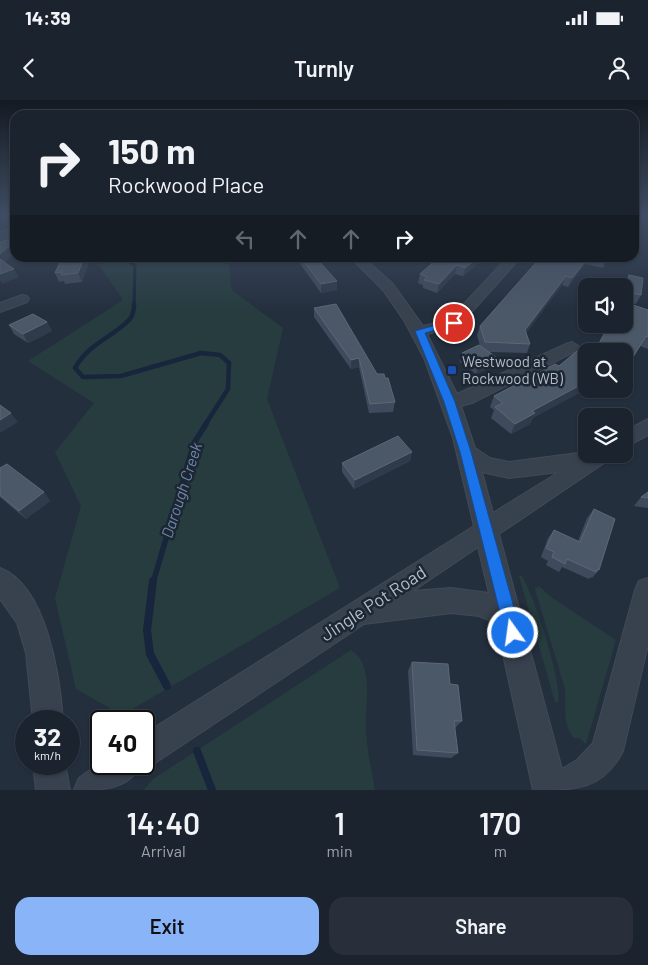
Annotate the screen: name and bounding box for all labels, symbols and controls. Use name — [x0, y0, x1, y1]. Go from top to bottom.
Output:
text: 14:39 — [25, 6, 71, 29]
icon: back — [15, 54, 43, 82]
icon: person — [605, 54, 633, 82]
text: Turnly — [294, 55, 354, 81]
text: 150 m — [108, 129, 195, 171]
icon: right — [25, 130, 90, 195]
text: Rockwood Place — [108, 171, 264, 197]
icon: left — [231, 225, 259, 253]
icon: ahead — [284, 225, 312, 253]
icon: ahead — [337, 225, 365, 253]
icon: right — [390, 225, 418, 253]
map controls — [578, 278, 633, 463]
button: sound — [578, 278, 633, 333]
pin — [433, 302, 475, 344]
icon: arrive — [440, 309, 468, 337]
button: search — [578, 343, 633, 398]
place label: Westwood at Rockwood (WB) — [462, 352, 563, 387]
marker: Westwood at Rockwood (WB) — [446, 364, 458, 376]
button: layers — [578, 408, 633, 463]
water label: Darough Creek — [157, 440, 205, 540]
street label: Jingle Pot Road — [316, 561, 430, 645]
position arrow — [486, 606, 538, 658]
speed limit sign: 40 — [90, 710, 155, 775]
text: 32 — [34, 721, 61, 751]
text: km/h — [34, 748, 61, 762]
text: 14:40 — [127, 805, 200, 841]
text: 1 — [334, 805, 345, 841]
text: 170 — [479, 805, 521, 841]
text: Arrival — [141, 841, 186, 860]
text: min — [327, 841, 353, 860]
text: m — [494, 841, 507, 860]
button: Exit — [15, 897, 319, 955]
button: Share — [329, 897, 633, 955]

